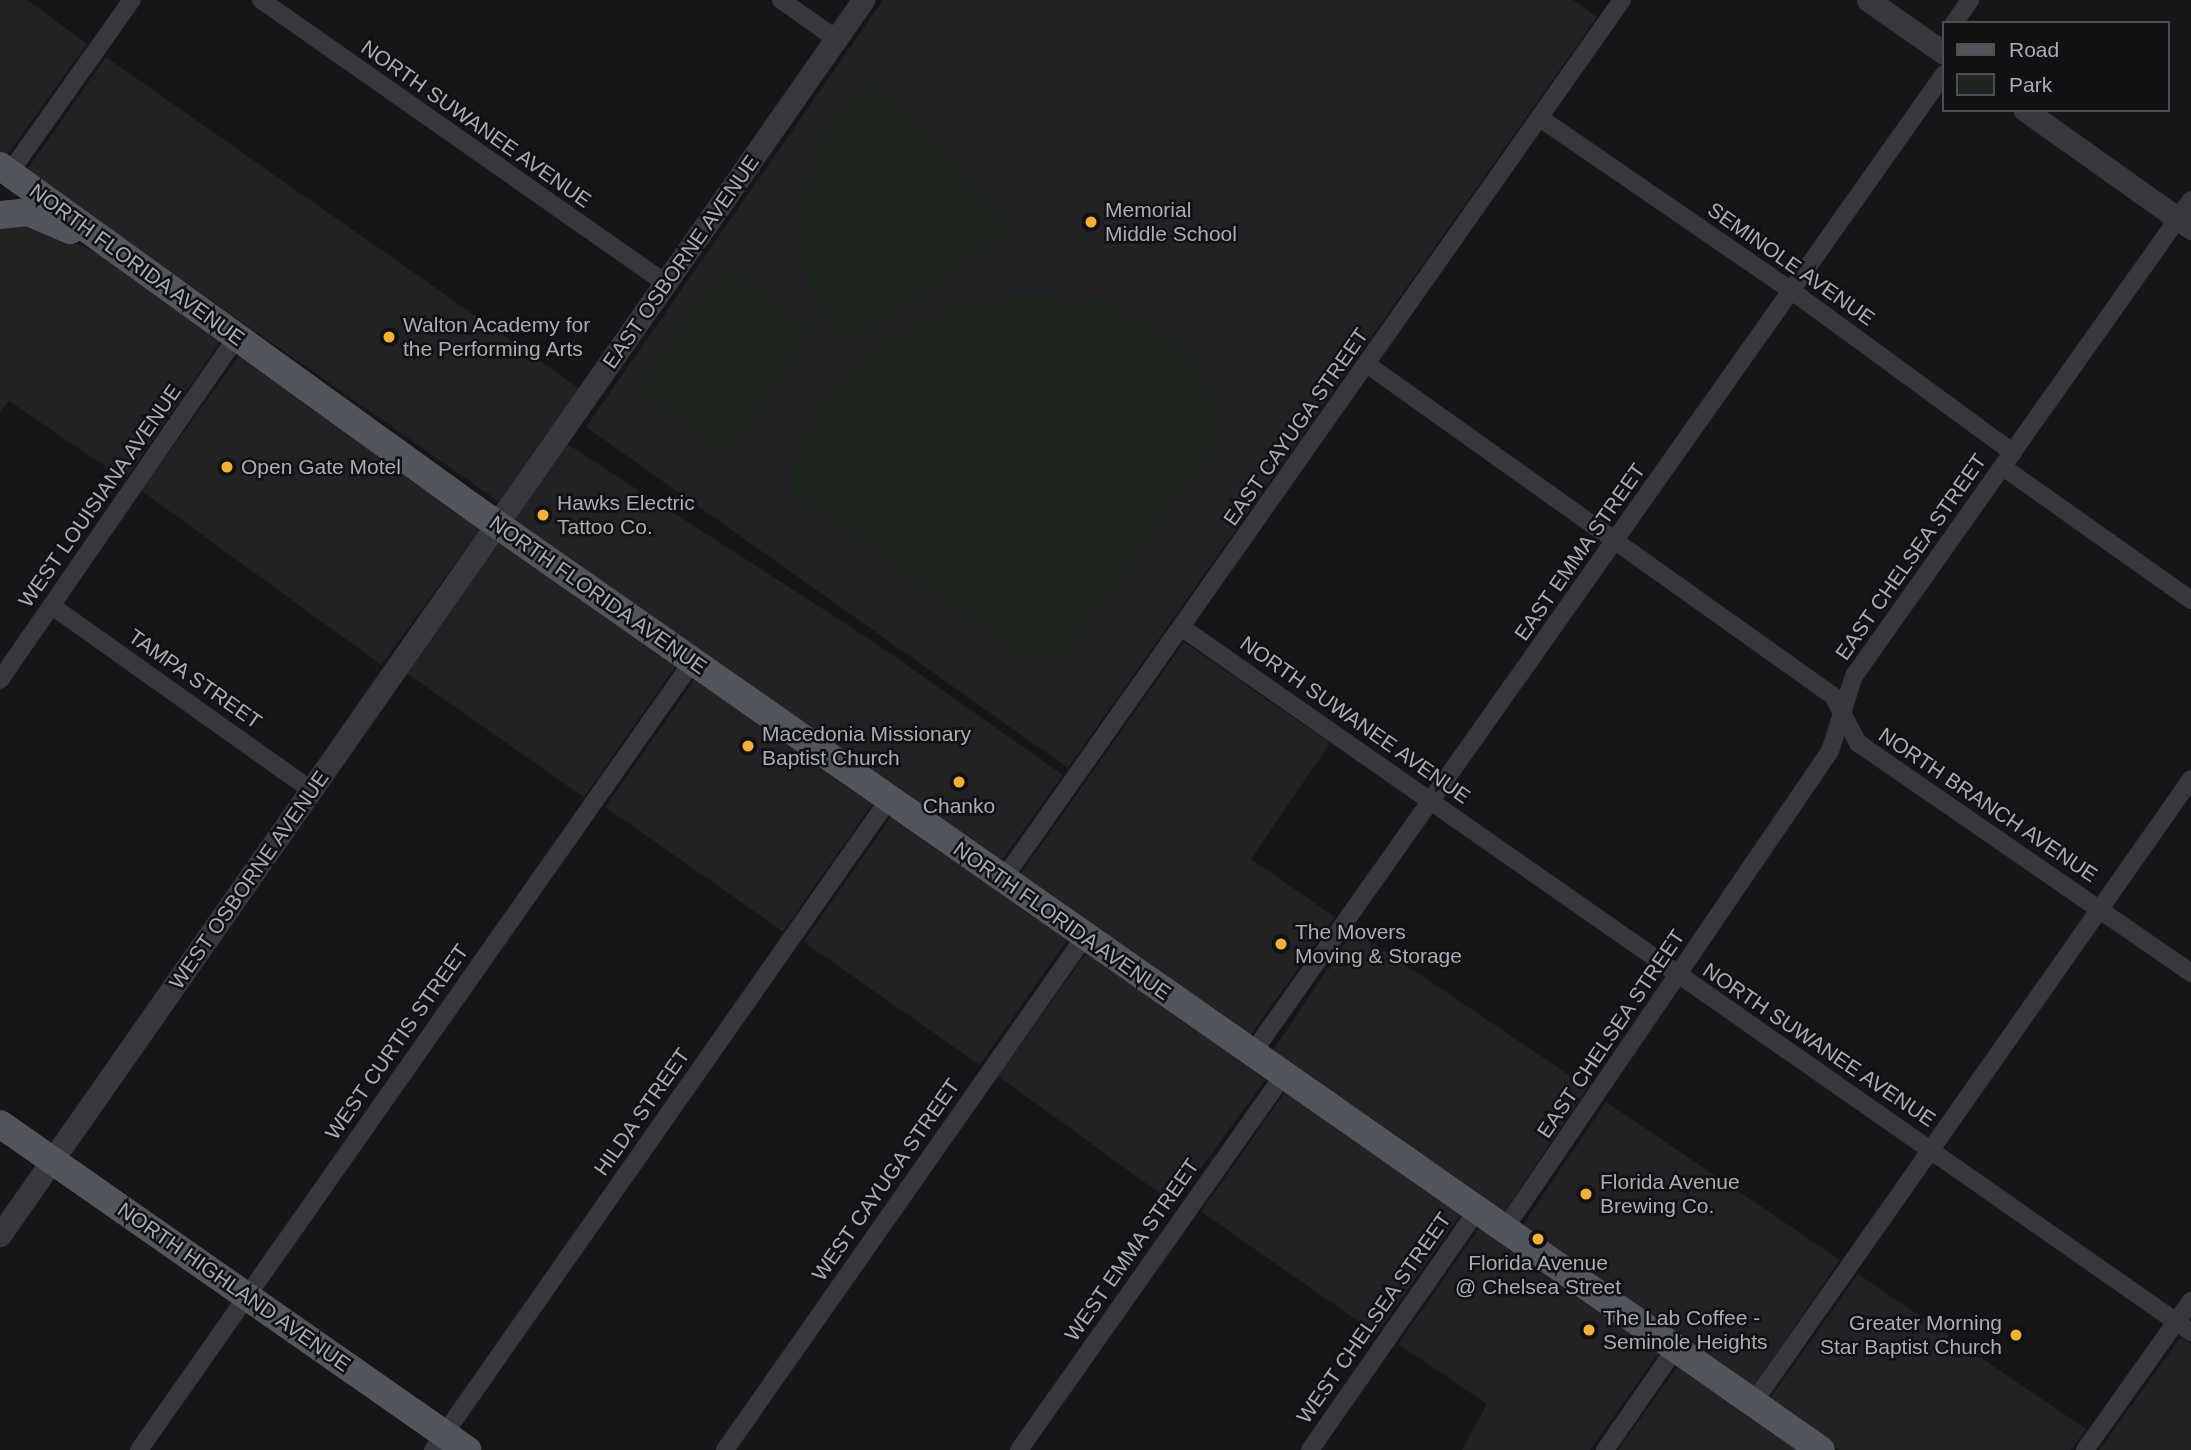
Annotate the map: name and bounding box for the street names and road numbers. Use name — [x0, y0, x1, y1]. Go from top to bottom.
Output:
street label: NORTH SUWANEE AVENUE — [356, 34, 596, 214]
street label: EAST OSBORNE AVENUE — [597, 150, 765, 374]
street label: NORTH FLORIDA AVENUE — [24, 178, 250, 352]
street label: SEMINOLE AVENUE — [1702, 197, 1880, 331]
street label: EAST CAYUGA STREET — [1218, 323, 1374, 531]
street label: WEST LOUISIANA AVENUE — [12, 379, 188, 613]
street label: EAST CHELSEA STREET — [1830, 448, 1992, 666]
street label: EAST EMMA STREET — [1509, 458, 1651, 646]
street label: NORTH FLORIDA AVENUE — [484, 510, 712, 680]
street label: TAMPA STREET — [123, 623, 267, 735]
street label: NORTH SUWANEE AVENUE — [1235, 630, 1475, 810]
street label: NORTH BRANCH AVENUE — [1873, 722, 2103, 888]
street label: WEST OSBORNE AVENUE — [163, 765, 335, 995]
street label: NORTH FLORIDA AVENUE — [948, 836, 1176, 1006]
street label: EAST CHELSEA STREET — [1531, 924, 1691, 1144]
street label: WEST CURTIS STREET — [320, 939, 474, 1145]
street label: NORTH SUWANEE AVENUE — [1697, 957, 1941, 1133]
street label: HILDA STREET — [589, 1043, 695, 1181]
street label: WEST CAYUGA STREET — [806, 1074, 966, 1286]
street label: WEST EMMA STREET — [1059, 1153, 1205, 1347]
street label: NORTH HIGHLAND AVENUE — [112, 1197, 356, 1377]
street label: WEST CHELSEA STREET — [1291, 1207, 1457, 1429]

